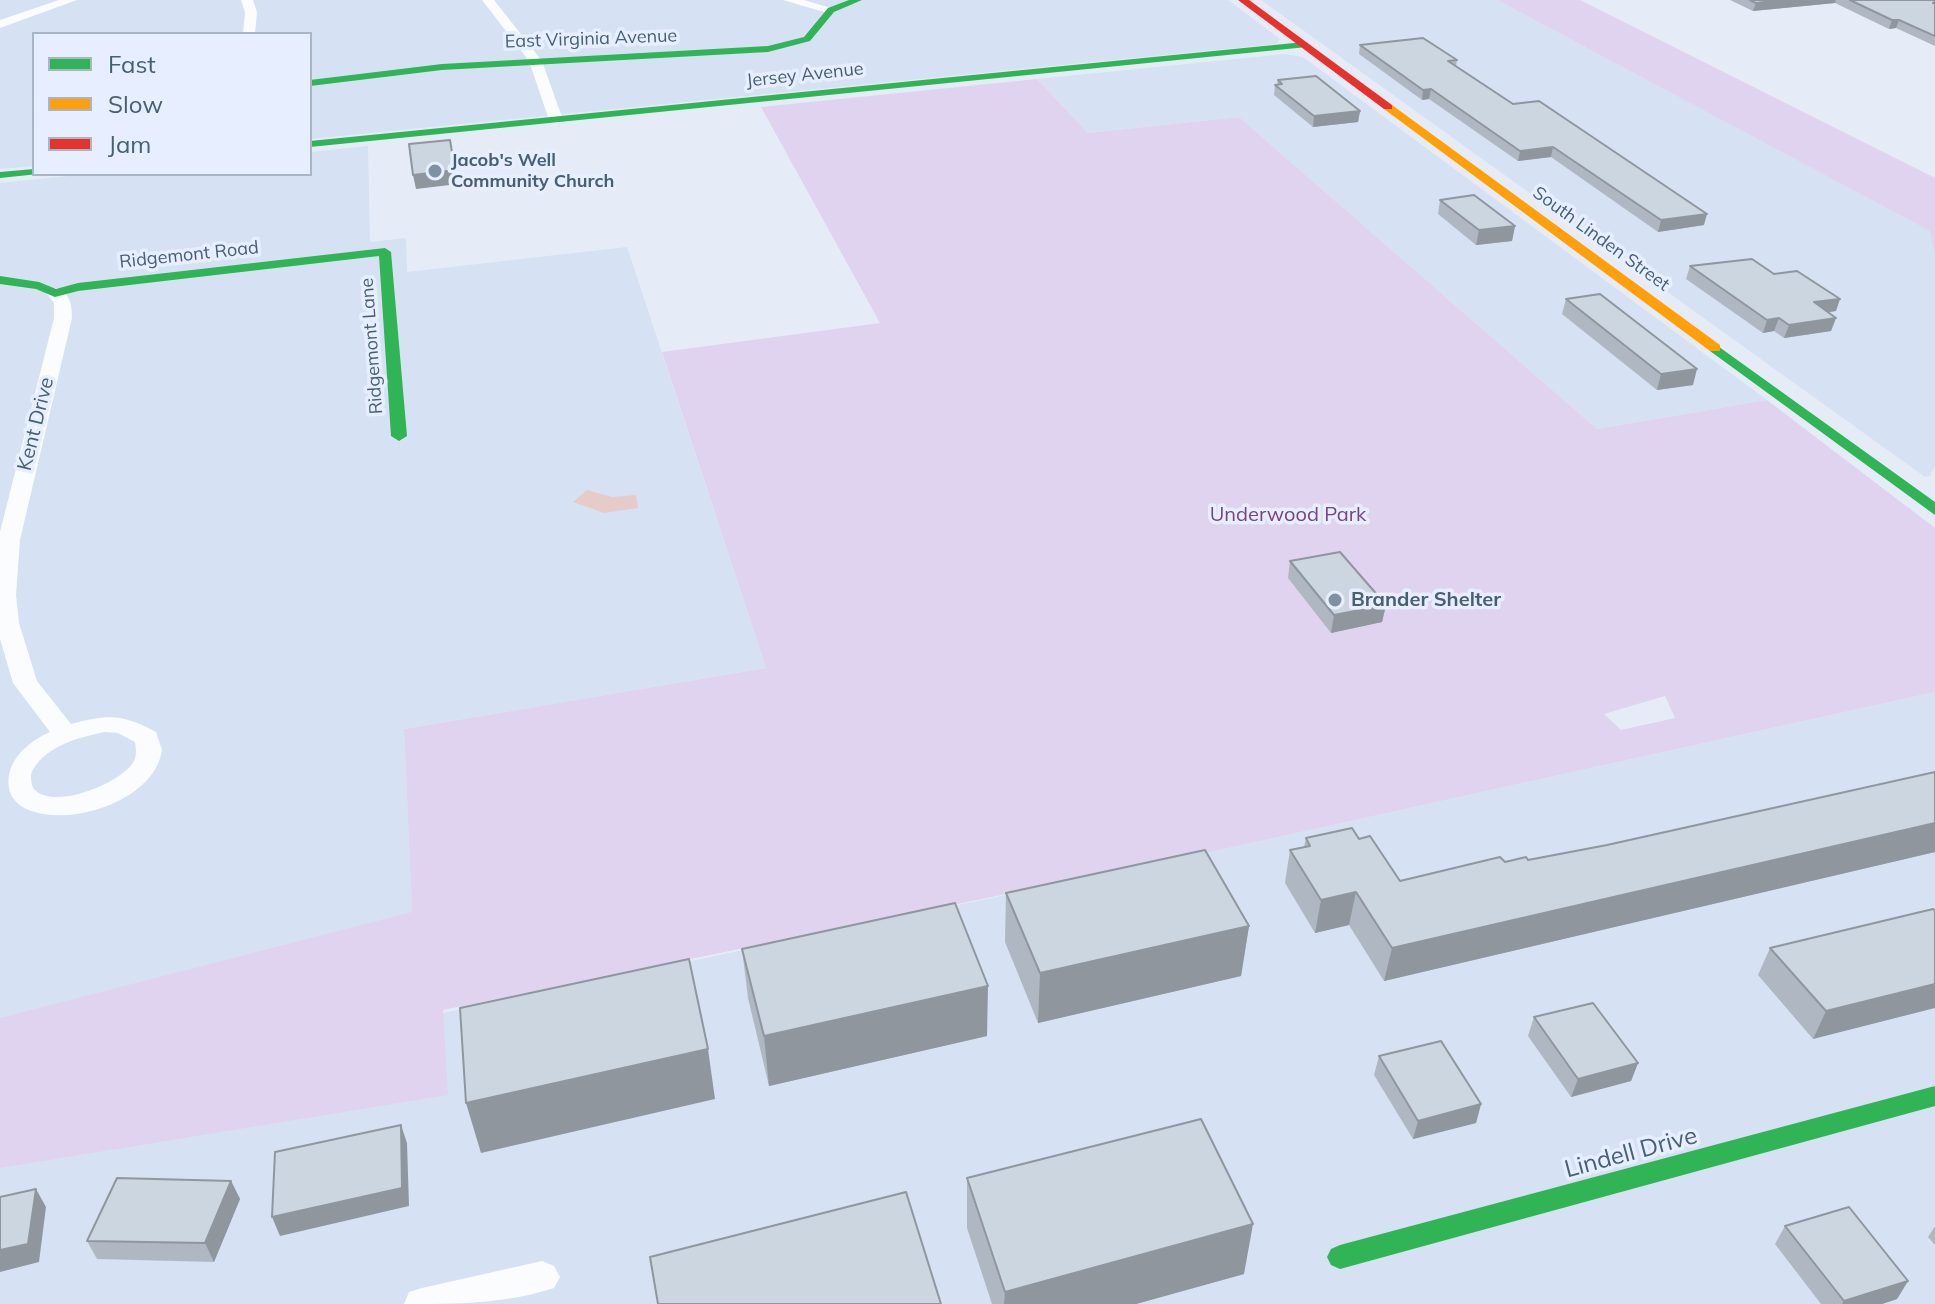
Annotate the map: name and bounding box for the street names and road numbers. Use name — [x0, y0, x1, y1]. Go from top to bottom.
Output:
street label: East Virginia Avenue — [504, 25, 678, 53]
street label: Jersey Avenue — [745, 58, 865, 92]
street label: South Linden Street — [1528, 182, 1674, 296]
street label: Ridgemont Road — [118, 237, 260, 273]
street label: Ridgemont Lane — [356, 277, 388, 415]
street label: Kent Drive — [13, 375, 59, 473]
street label: Lindell Drive — [1562, 1121, 1700, 1185]

